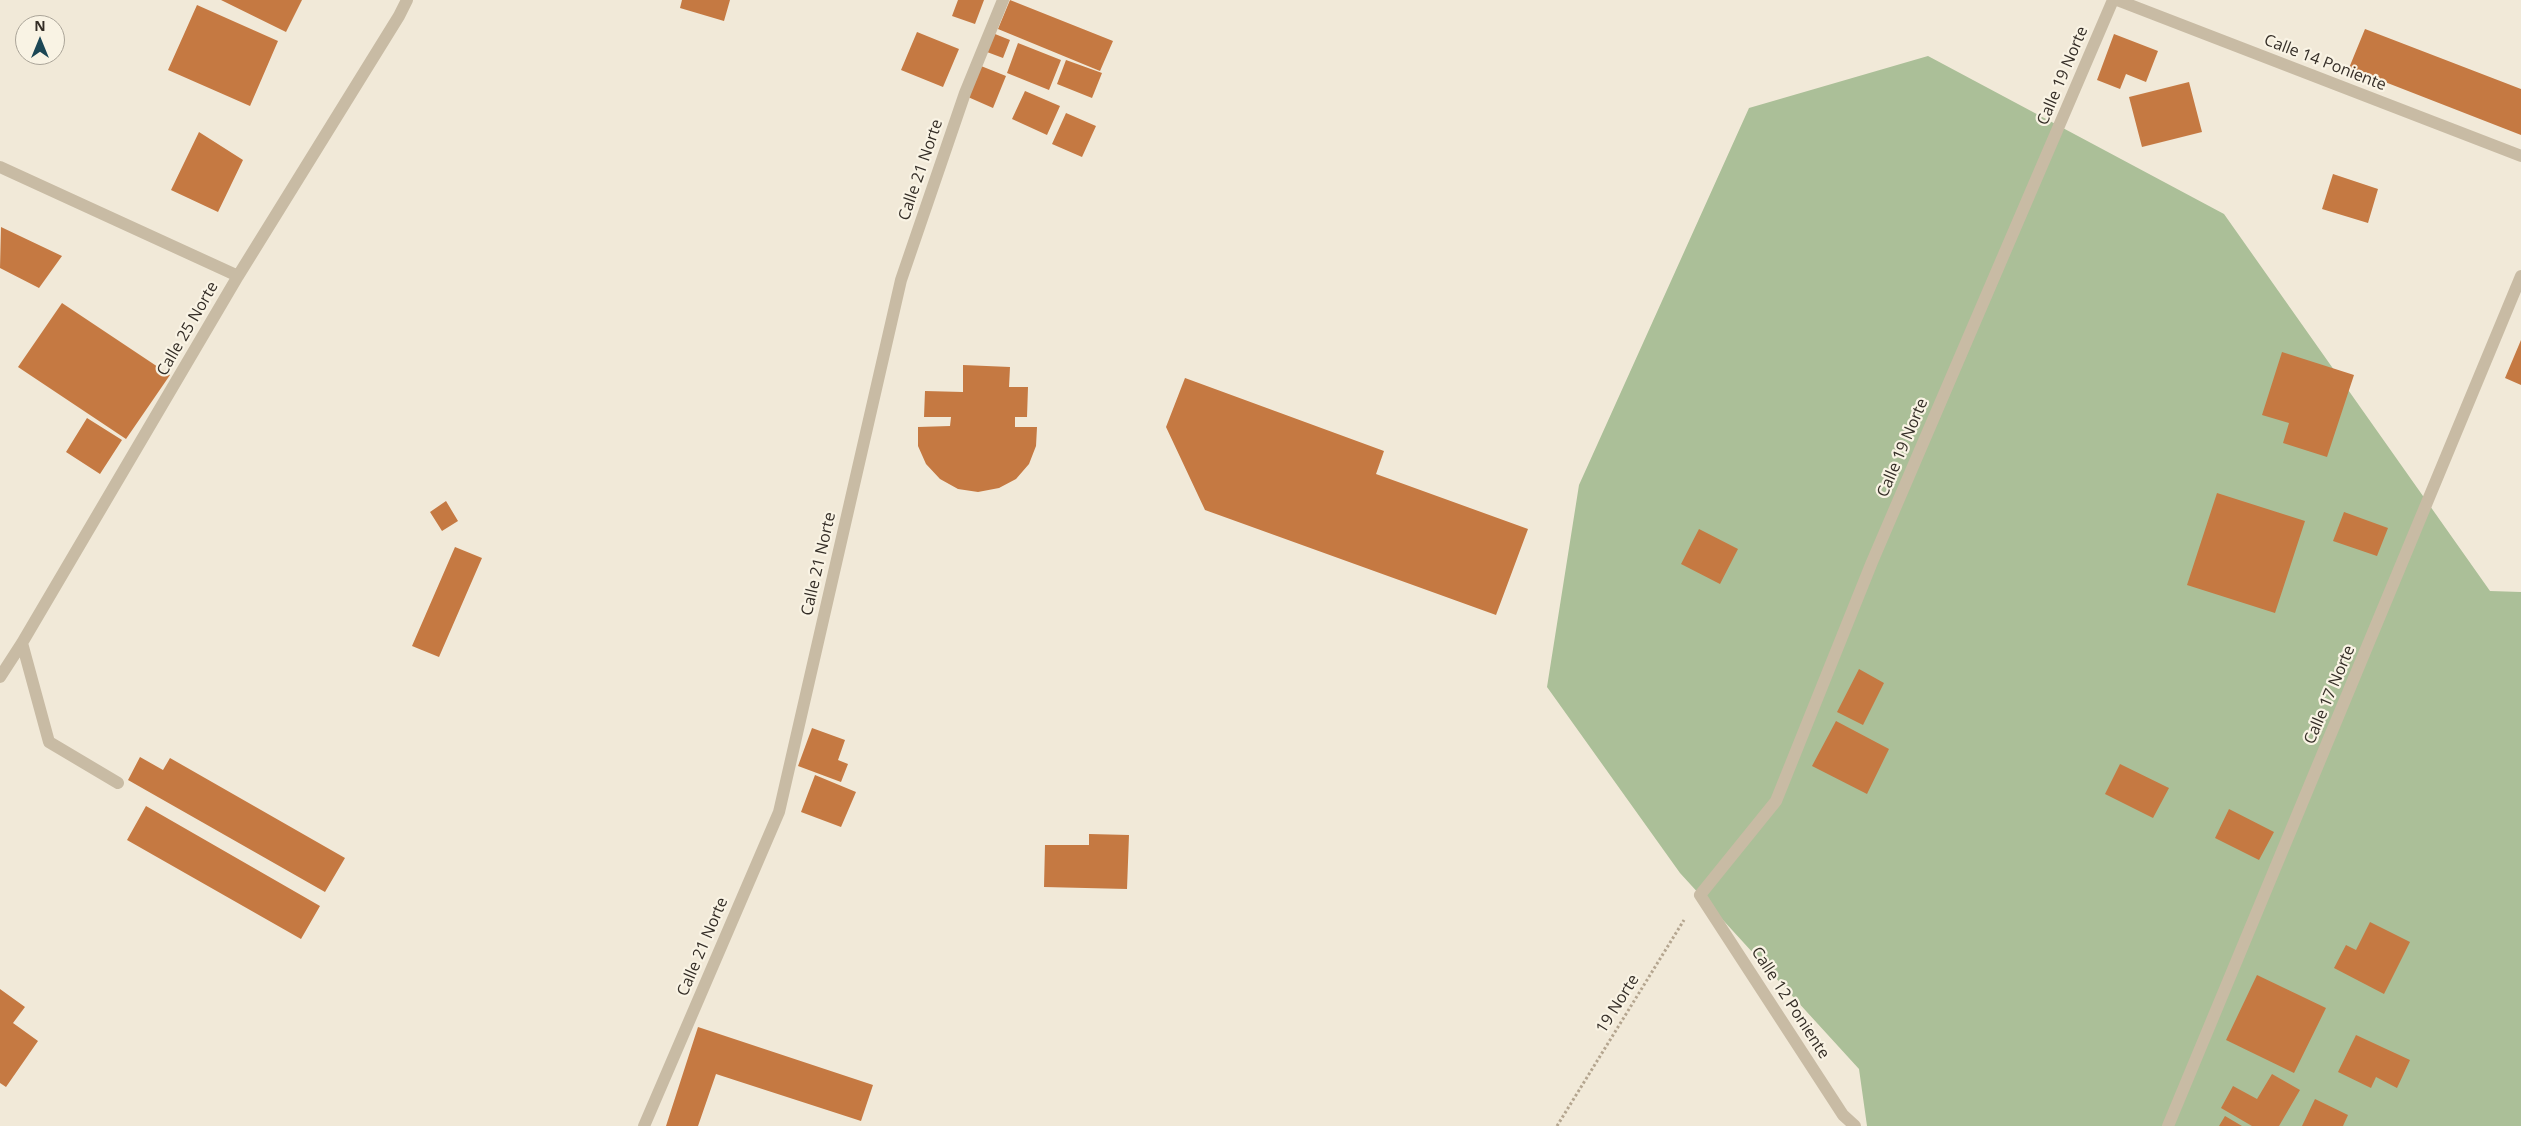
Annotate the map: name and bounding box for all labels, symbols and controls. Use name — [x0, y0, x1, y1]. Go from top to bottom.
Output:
north arrow — [15, 15, 65, 65]
text: N — [34, 16, 46, 35]
street label: Calle 19 Norte — [2034, 24, 2092, 128]
street label: Calle 14 Poniente — [2261, 31, 2389, 95]
street label: Calle 21 Norte — [895, 117, 947, 223]
street label: Calle 25 Norte — [153, 279, 223, 379]
street label: Calle 19 Norte — [1874, 396, 1932, 500]
street label: Calle 21 Norte — [798, 510, 840, 618]
street label: Calle 17 Norte — [2301, 643, 2359, 747]
street label: Calle 21 Norte — [674, 895, 732, 999]
street label: Calle 12 Poniente — [1747, 944, 1833, 1062]
street label: 19 Norte — [1593, 971, 1643, 1037]

